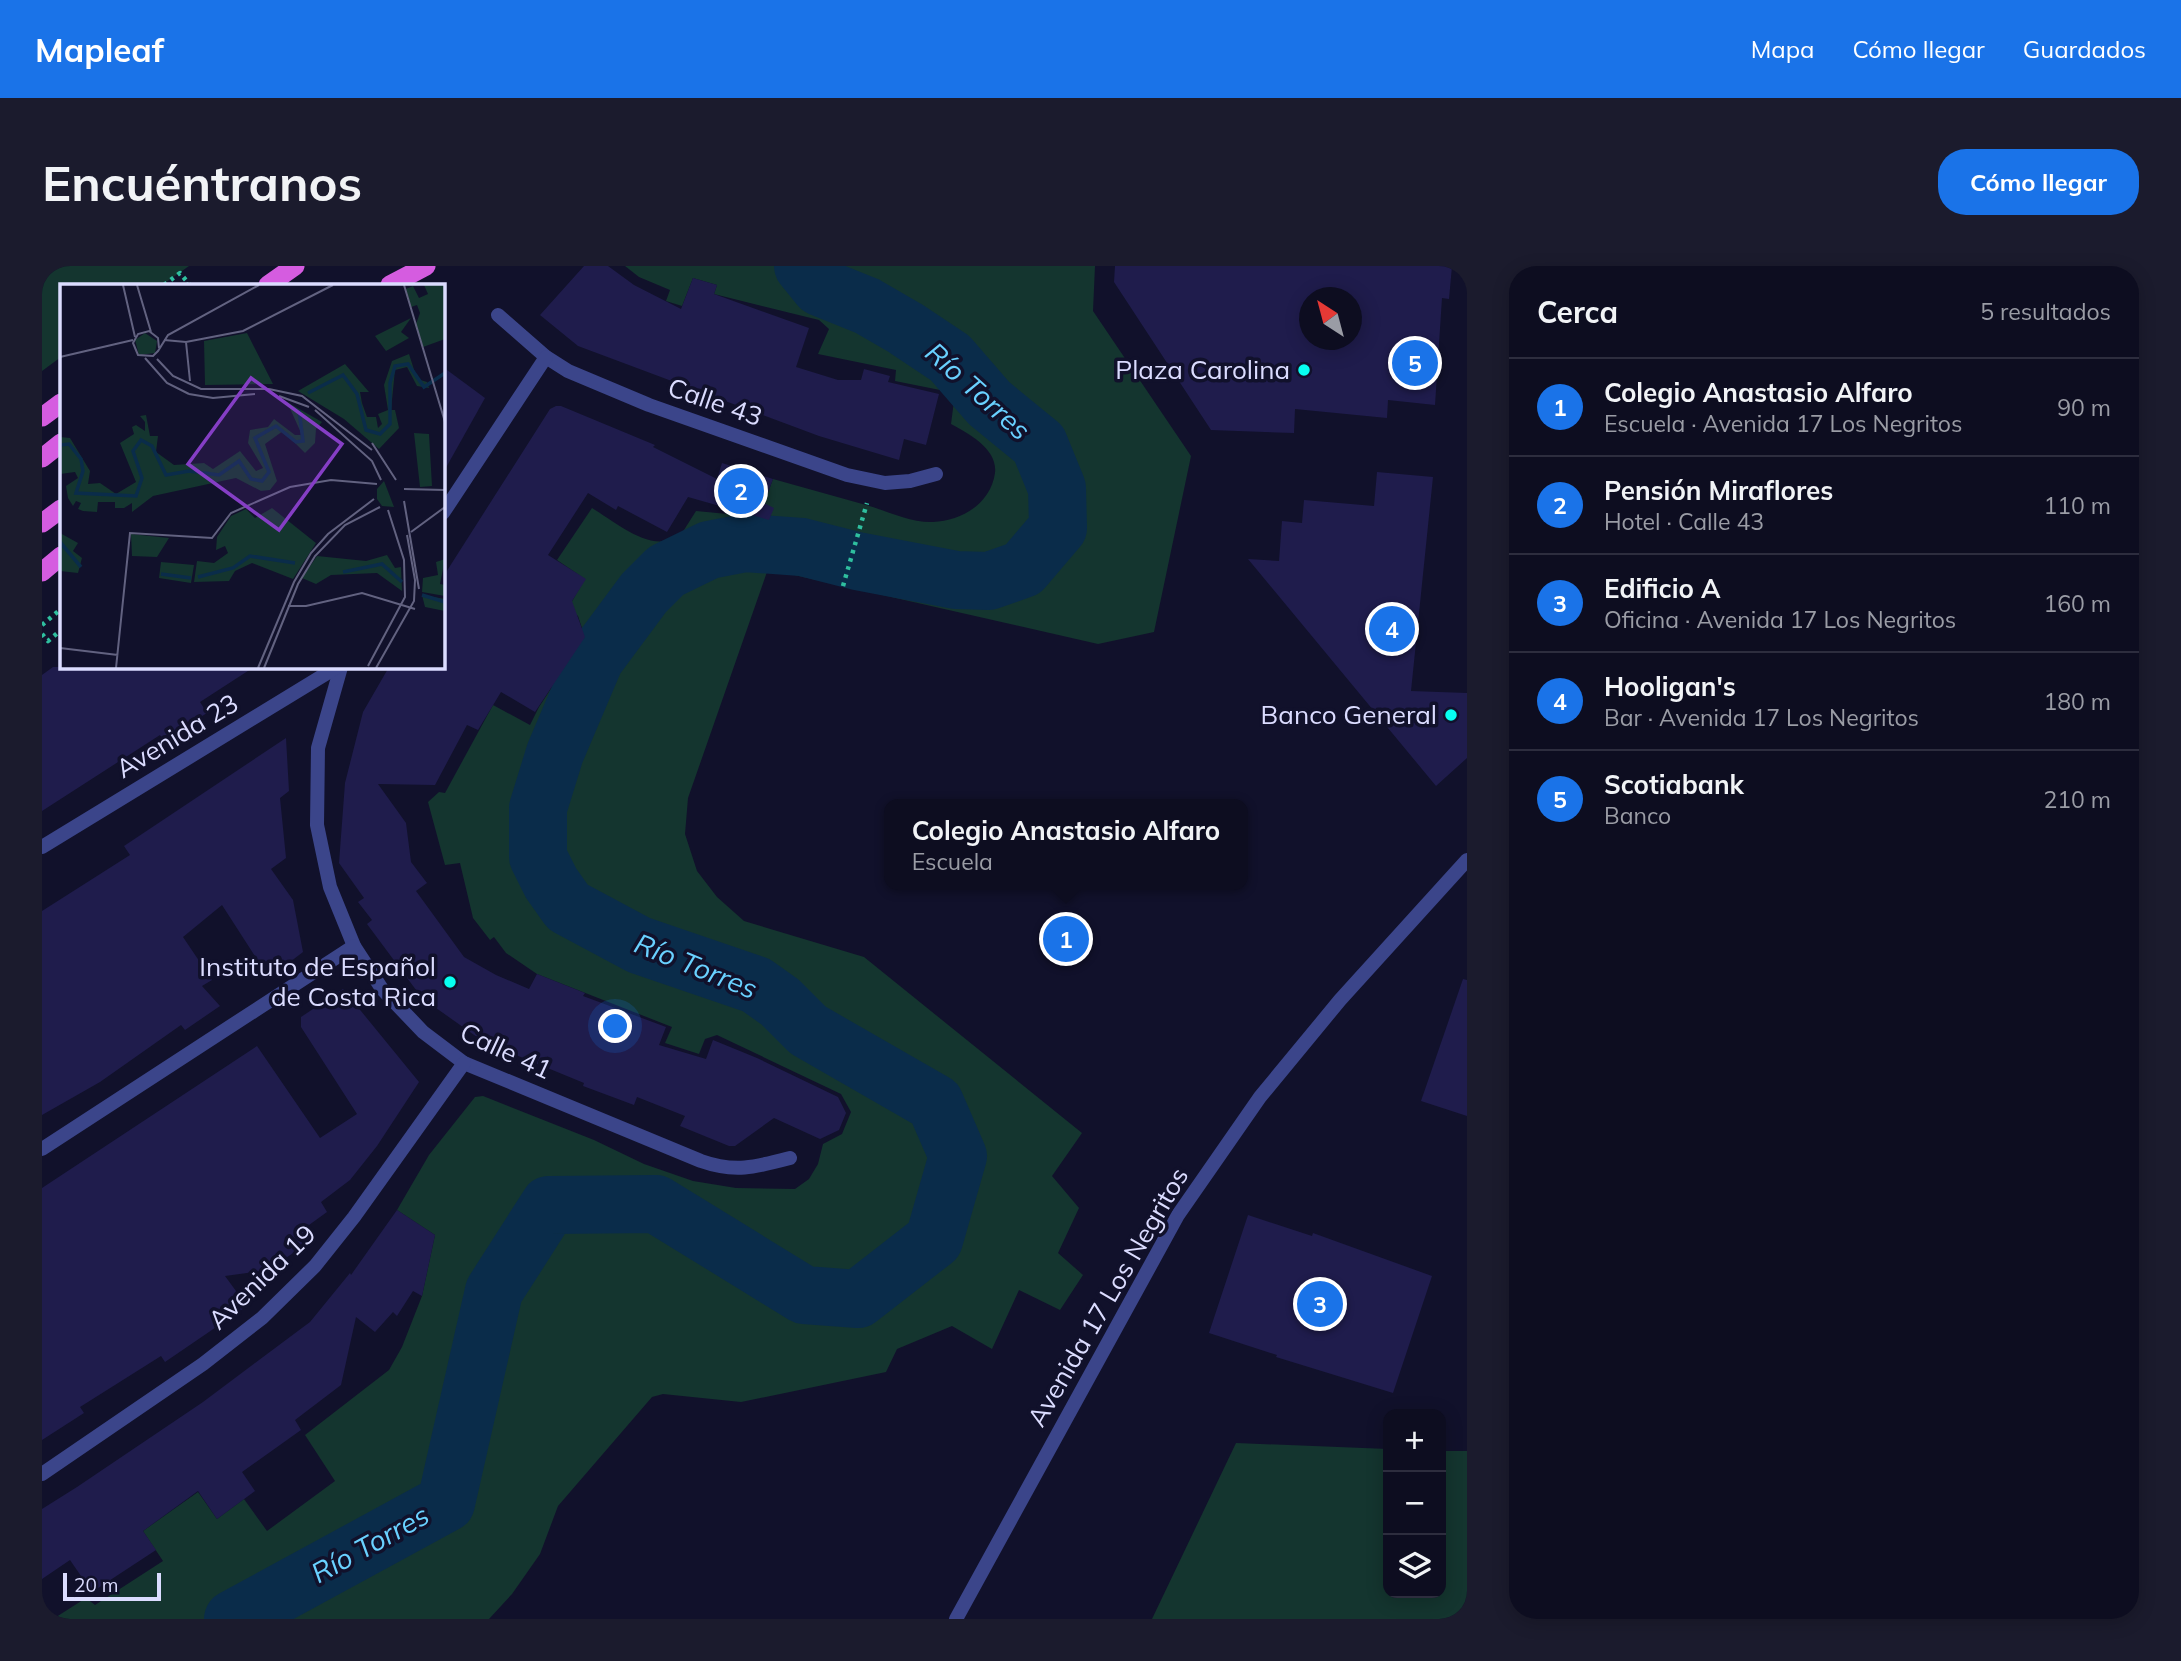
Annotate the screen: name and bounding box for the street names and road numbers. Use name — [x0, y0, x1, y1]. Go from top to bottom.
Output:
street label: Calle 43 — [664, 370, 767, 433]
street label: Avenida 23 — [110, 686, 244, 785]
street label: Calle 41 — [455, 1015, 557, 1086]
street label: Avenida 17 Los Negritos — [1020, 1161, 1195, 1432]
street label: Avenida 19 — [201, 1217, 322, 1336]

